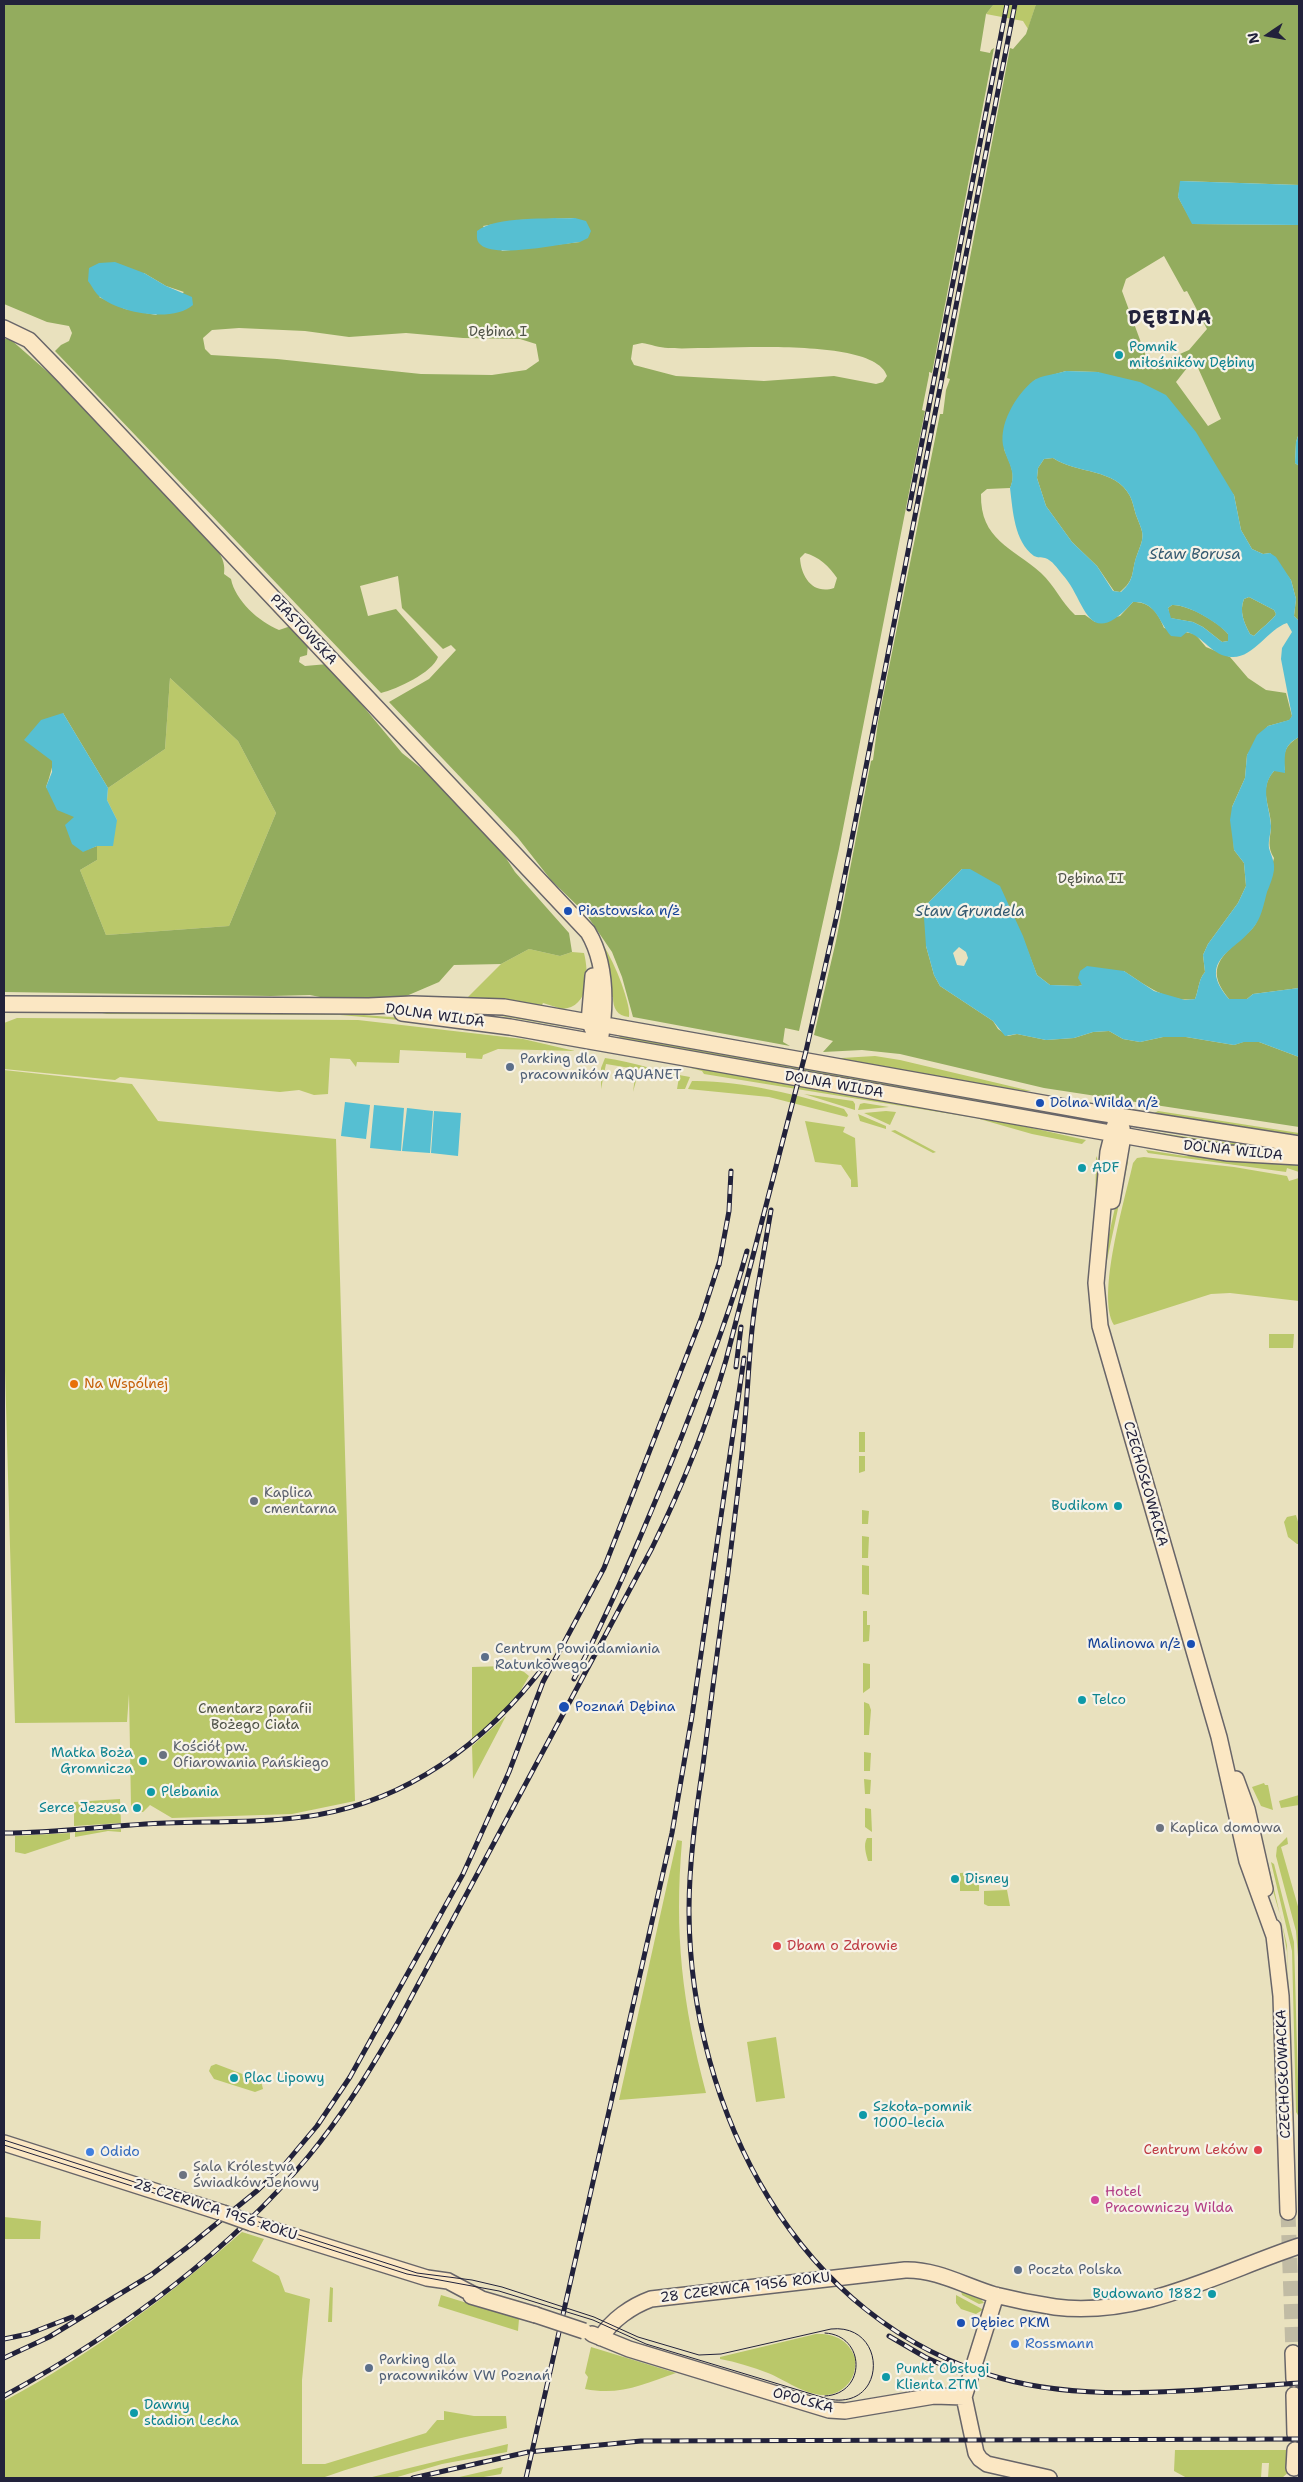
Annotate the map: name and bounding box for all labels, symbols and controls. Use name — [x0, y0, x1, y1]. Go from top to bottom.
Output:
north arrow — [1243, 10, 1293, 60]
text: N — [1243, 31, 1263, 45]
district label: DĘBINA — [1127, 308, 1213, 330]
park label: Dębina I — [469, 324, 527, 340]
place label: Pomnik miłośników Dębiny — [1129, 339, 1255, 372]
marker: Pomnik miłośników Dębiny — [1113, 349, 1125, 361]
water label: Staw Borusa — [1149, 546, 1241, 564]
street label: PIASTOWSKA — [266, 591, 340, 669]
park label: Dębina II — [1058, 871, 1124, 887]
place label: Piastowska n/ż — [578, 903, 680, 919]
water label: Staw Grundela — [915, 903, 1025, 921]
marker: Piastowska n/ż — [562, 905, 574, 917]
street label: DOLNA WILDA — [384, 1001, 486, 1031]
place label: Parking dla pracowników AQUANET — [520, 1051, 682, 1084]
marker: Parking dla pracowników AQUANET — [504, 1061, 516, 1073]
street label: DOLNA WILDA — [783, 1068, 885, 1102]
place label: Dolna Wilda n/ż — [1050, 1095, 1159, 1111]
marker: Dolna Wilda n/ż — [1034, 1097, 1046, 1109]
street label: DOLNA WILDA — [1182, 1137, 1284, 1165]
place label: ADF — [1092, 1160, 1119, 1176]
marker: ADF — [1076, 1162, 1088, 1174]
place label: Na Wspólnej — [84, 1376, 168, 1392]
marker: Na Wspólnej — [68, 1378, 80, 1390]
street label: CZECHOSŁOWACKA — [1119, 1420, 1171, 1548]
place label: Kaplica cmentarna — [264, 1485, 337, 1518]
marker: Kaplica cmentarna — [248, 1495, 260, 1507]
place label: Budikom — [1051, 1498, 1108, 1514]
marker: Budikom — [1112, 1500, 1124, 1512]
place label: Malinowa n/ż — [1087, 1636, 1181, 1652]
marker: Malinowa n/ż — [1185, 1638, 1197, 1650]
place label: Centrum Powiadamiania Ratunkowego — [495, 1641, 660, 1674]
marker: Centrum Powiadamiania Ratunkowego — [479, 1651, 491, 1663]
place label: Telco — [1092, 1692, 1126, 1708]
marker: Telco — [1076, 1694, 1088, 1706]
place label: Poznań Dębina — [575, 1699, 675, 1715]
marker: Poznań Dębina — [557, 1700, 571, 1714]
park label: Cmentarz parafii Bożego Ciała — [198, 1701, 312, 1734]
place label: Kościół pw. Ofiarowania Pańskiego — [173, 1739, 329, 1771]
place label: Matka Boża Gromnicza — [51, 1745, 133, 1778]
marker: Kościół pw. Ofiarowania Pańskiego — [157, 1749, 169, 1761]
marker: Matka Boża Gromnicza — [137, 1755, 149, 1767]
place label: Plebania — [161, 1784, 219, 1800]
marker: Plebania — [145, 1786, 157, 1798]
place label: Serce Jezusa — [39, 1800, 127, 1816]
marker: Serce Jezusa — [131, 1802, 143, 1814]
place label: Kaplica domowa — [1170, 1820, 1281, 1836]
marker: Kaplica domowa — [1154, 1822, 1166, 1834]
place label: Disney — [965, 1871, 1009, 1887]
marker: Disney — [949, 1873, 961, 1885]
place label: Dbam o Zdrowie — [787, 1938, 898, 1954]
marker: Dbam o Zdrowie — [771, 1940, 783, 1952]
street label: CZECHOSŁOWACKA — [1273, 2009, 1295, 2139]
place label: Plac Lipowy — [244, 2070, 324, 2086]
marker: Plac Lipowy — [228, 2072, 240, 2084]
place label: Szkoła-pomnik 1000-lecia — [873, 2099, 972, 2132]
marker: Szkoła-pomnik 1000-lecia — [857, 2109, 869, 2121]
place label: Centrum Leków — [1143, 2142, 1248, 2158]
place label: Odido — [100, 2144, 140, 2160]
marker: Centrum Leków — [1252, 2144, 1264, 2156]
marker: Odido — [84, 2146, 96, 2158]
place label: Sala Królestwa Świadków Jehowy — [193, 2159, 319, 2192]
marker: Sala Królestwa Świadków Jehowy — [177, 2169, 189, 2181]
street label: 28 CZERWCA 1956 ROKU — [131, 2176, 299, 2244]
place label: Hotel Pracowniczy Wilda — [1105, 2184, 1233, 2216]
marker: Hotel Pracowniczy Wilda — [1089, 2194, 1101, 2206]
place label: Poczta Polska — [1028, 2262, 1122, 2278]
marker: Poczta Polska — [1012, 2264, 1024, 2276]
street label: 28 CZERWCA 1956 ROKU — [659, 2269, 831, 2307]
place label: Budowano 1882 — [1093, 2286, 1202, 2302]
marker: Budowano 1882 — [1206, 2288, 1218, 2300]
place label: Dębiec PKM — [971, 2315, 1050, 2331]
marker: Dębiec PKM — [955, 2317, 967, 2329]
place label: Rossmann — [1025, 2336, 1094, 2352]
marker: Rossmann — [1009, 2338, 1021, 2350]
place label: Parking dla pracowników VW Poznań — [379, 2352, 550, 2384]
place label: Punkt Obsługi Klienta ZTM — [896, 2361, 989, 2394]
marker: Parking dla pracowników VW Poznań — [363, 2362, 375, 2374]
marker: Punkt Obsługi Klienta ZTM — [880, 2371, 892, 2383]
street label: OPOLSKA — [771, 2385, 835, 2417]
place label: Dawny stadion Lecha — [144, 2397, 239, 2430]
marker: Dawny stadion Lecha — [128, 2407, 140, 2419]

